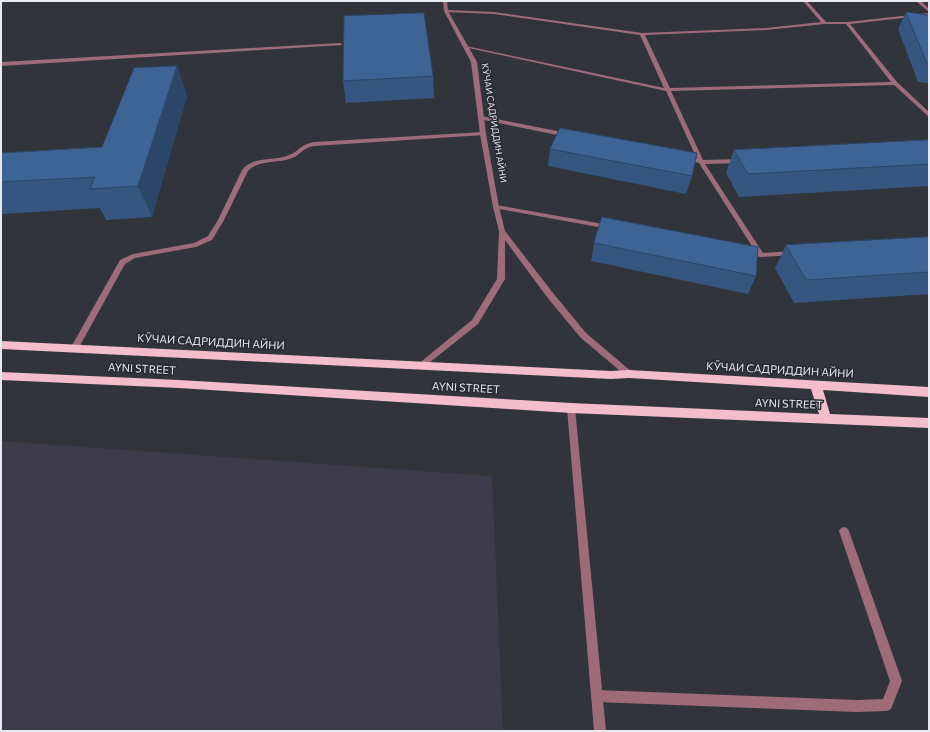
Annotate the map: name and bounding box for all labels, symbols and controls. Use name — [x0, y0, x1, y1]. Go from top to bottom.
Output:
street label: КӮЧАИ САДРИДДИН АЙНИ — [479, 62, 509, 184]
street label: КӮЧАИ САДРИДДИН АЙНИ — [137, 332, 285, 352]
street label: КӮЧАИ САДРИДДИН АЙНИ — [706, 360, 854, 380]
street label: AYNI STREET — [108, 361, 176, 377]
street label: AYNI STREET — [432, 380, 500, 396]
street label: AYNI STREET — [755, 396, 823, 412]

